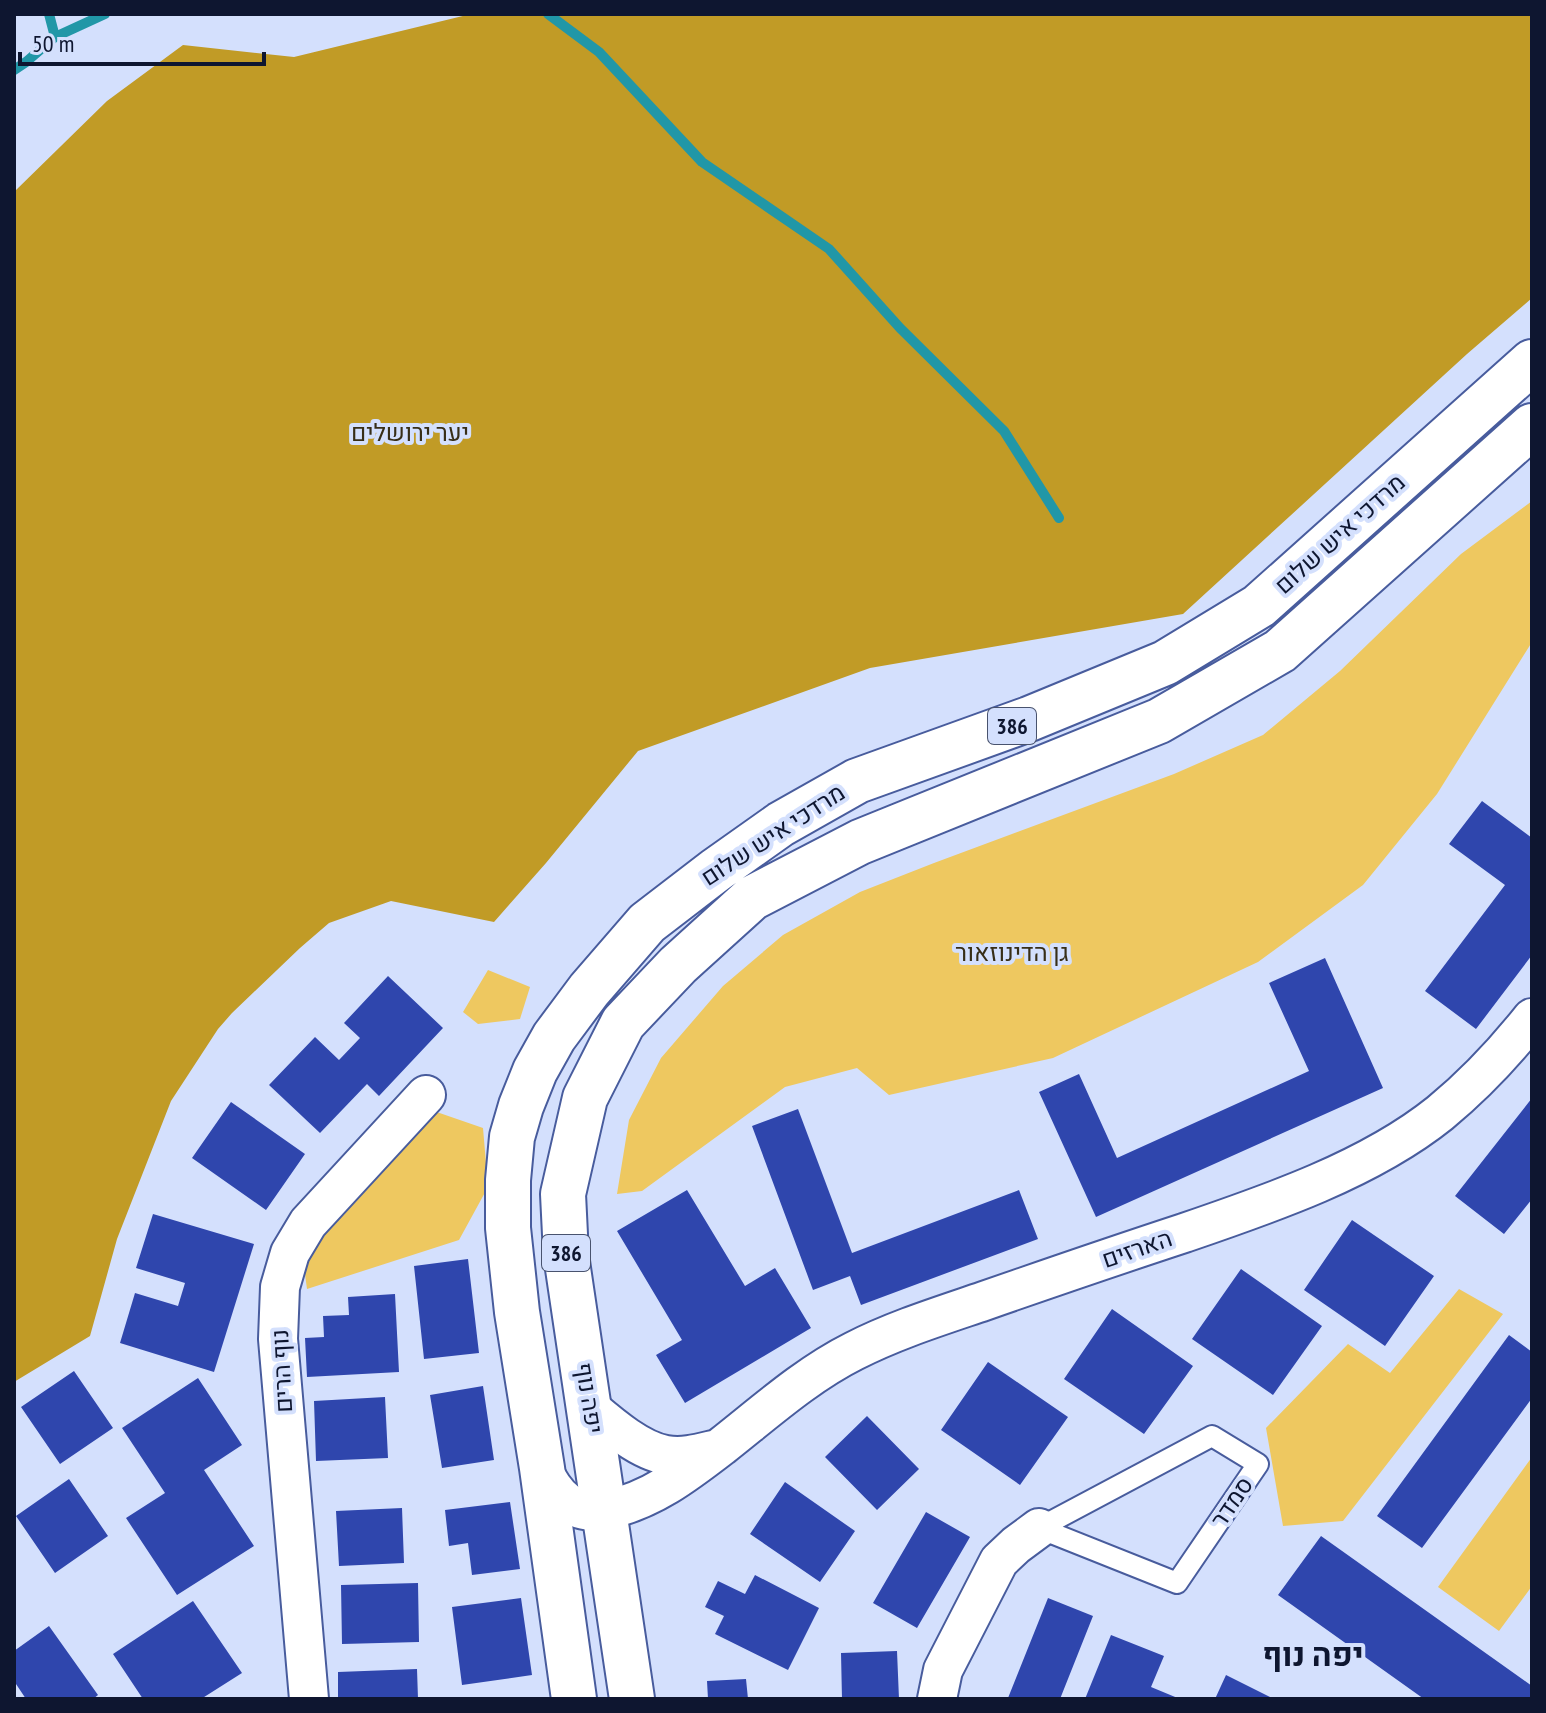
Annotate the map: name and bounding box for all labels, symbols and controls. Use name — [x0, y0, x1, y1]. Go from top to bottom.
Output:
scale bar — [20, 16, 264, 66]
text: 50 m — [32, 28, 74, 59]
park label: יער ירושלים — [351, 417, 469, 448]
street label: מרדכי איש שלום — [1268, 467, 1411, 600]
road number: 386 — [988, 708, 1036, 744]
street label: מרדכי איש שלום — [695, 777, 850, 893]
park label: גן הדינוזאור — [955, 937, 1069, 968]
street label: הארזים — [1098, 1222, 1176, 1275]
road number: 386 — [542, 1235, 590, 1271]
street label: נוף הרים — [264, 1329, 299, 1414]
street label: יפה נוף — [569, 1360, 610, 1436]
street label: סמדר — [1203, 1470, 1260, 1533]
district label: יפה נוף — [1262, 1633, 1364, 1675]

